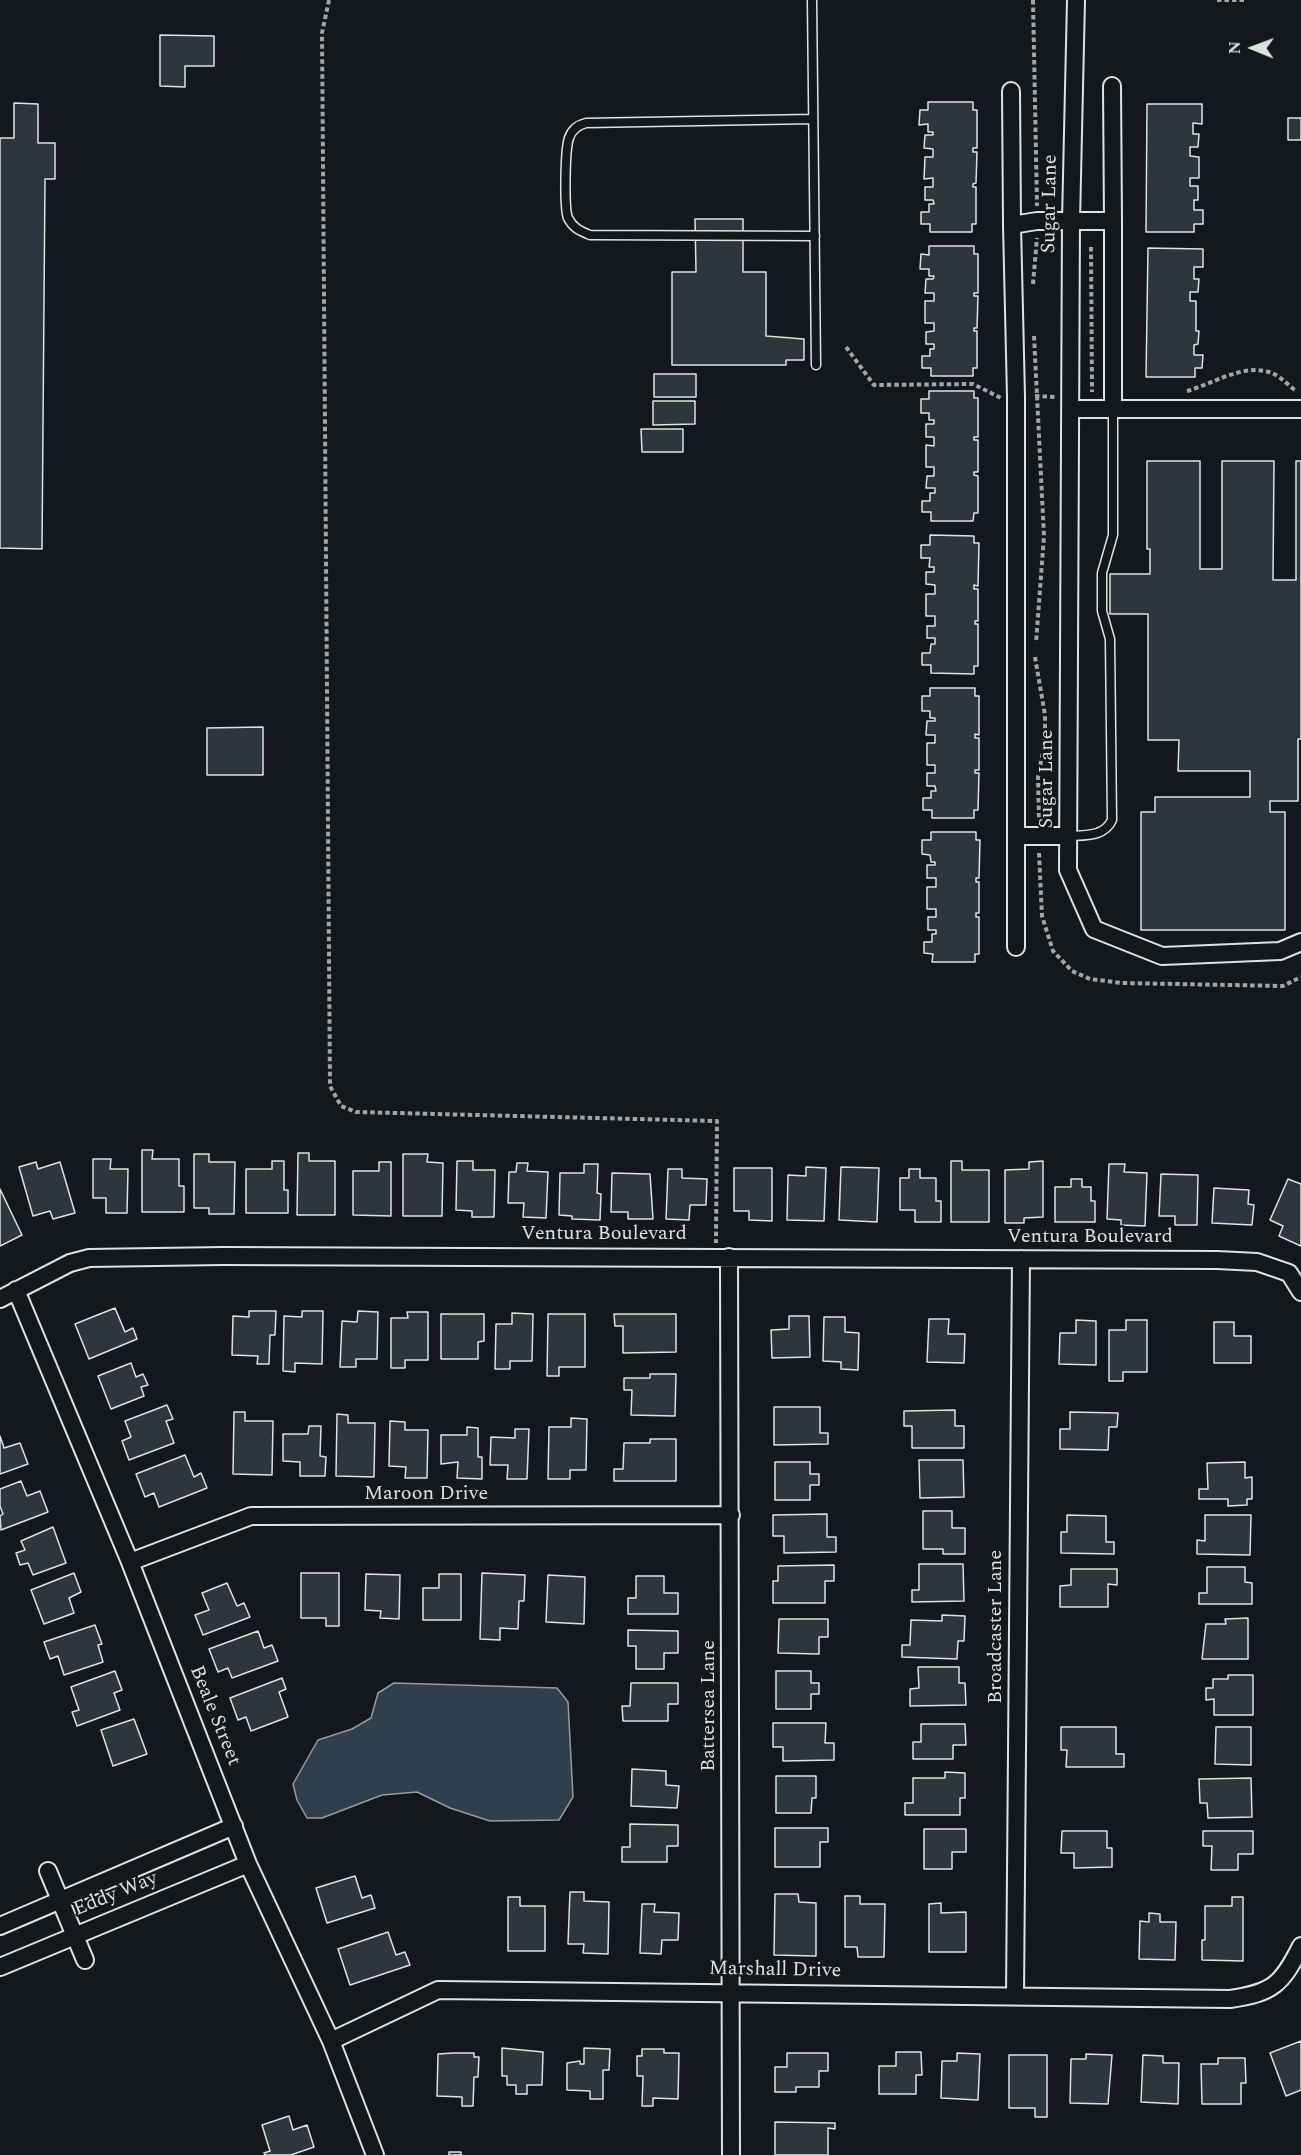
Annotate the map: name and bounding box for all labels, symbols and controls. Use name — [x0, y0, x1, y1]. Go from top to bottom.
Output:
north arrow — [1223, 18, 1283, 78]
text: N — [1223, 41, 1247, 54]
street label: Sugar Lane — [1038, 154, 1064, 254]
street label: Sugar Lane — [1036, 729, 1060, 829]
street label: Ventura Boulevard — [521, 1223, 687, 1247]
street label: Ventura Boulevard — [1007, 1226, 1173, 1250]
street label: Maroon Drive — [364, 1483, 488, 1507]
street label: Broadcaster Lane — [985, 1550, 1009, 1704]
street label: Battersea Lane — [698, 1640, 722, 1772]
street label: Beale Street — [183, 1662, 245, 1770]
street label: Eddy Way — [70, 1867, 162, 1923]
street label: Marshall Drive — [709, 1958, 841, 1984]

